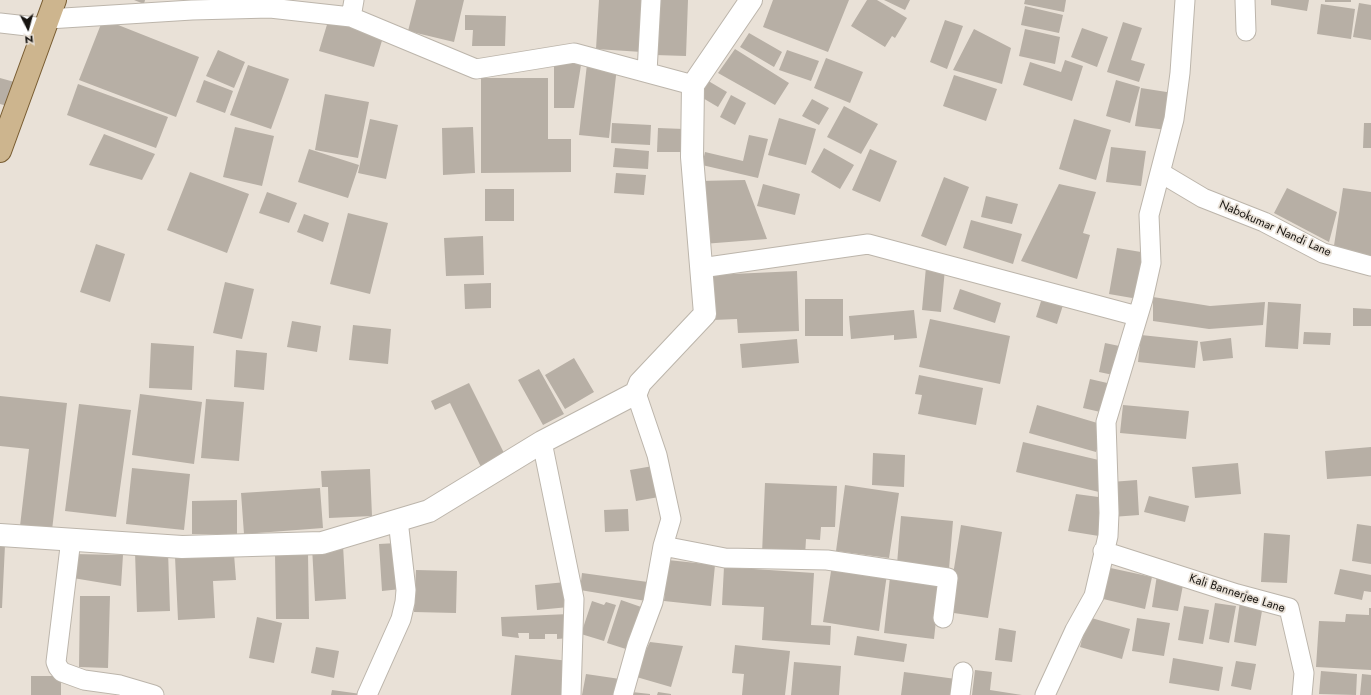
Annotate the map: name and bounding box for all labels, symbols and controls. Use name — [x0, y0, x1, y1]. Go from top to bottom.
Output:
north arrow — [8, 8, 48, 48]
text: N — [24, 32, 34, 48]
street label: Nabokumar Nandi Lane — [1217, 198, 1333, 260]
street label: Kali Bannerjee Lane — [1187, 572, 1287, 616]

